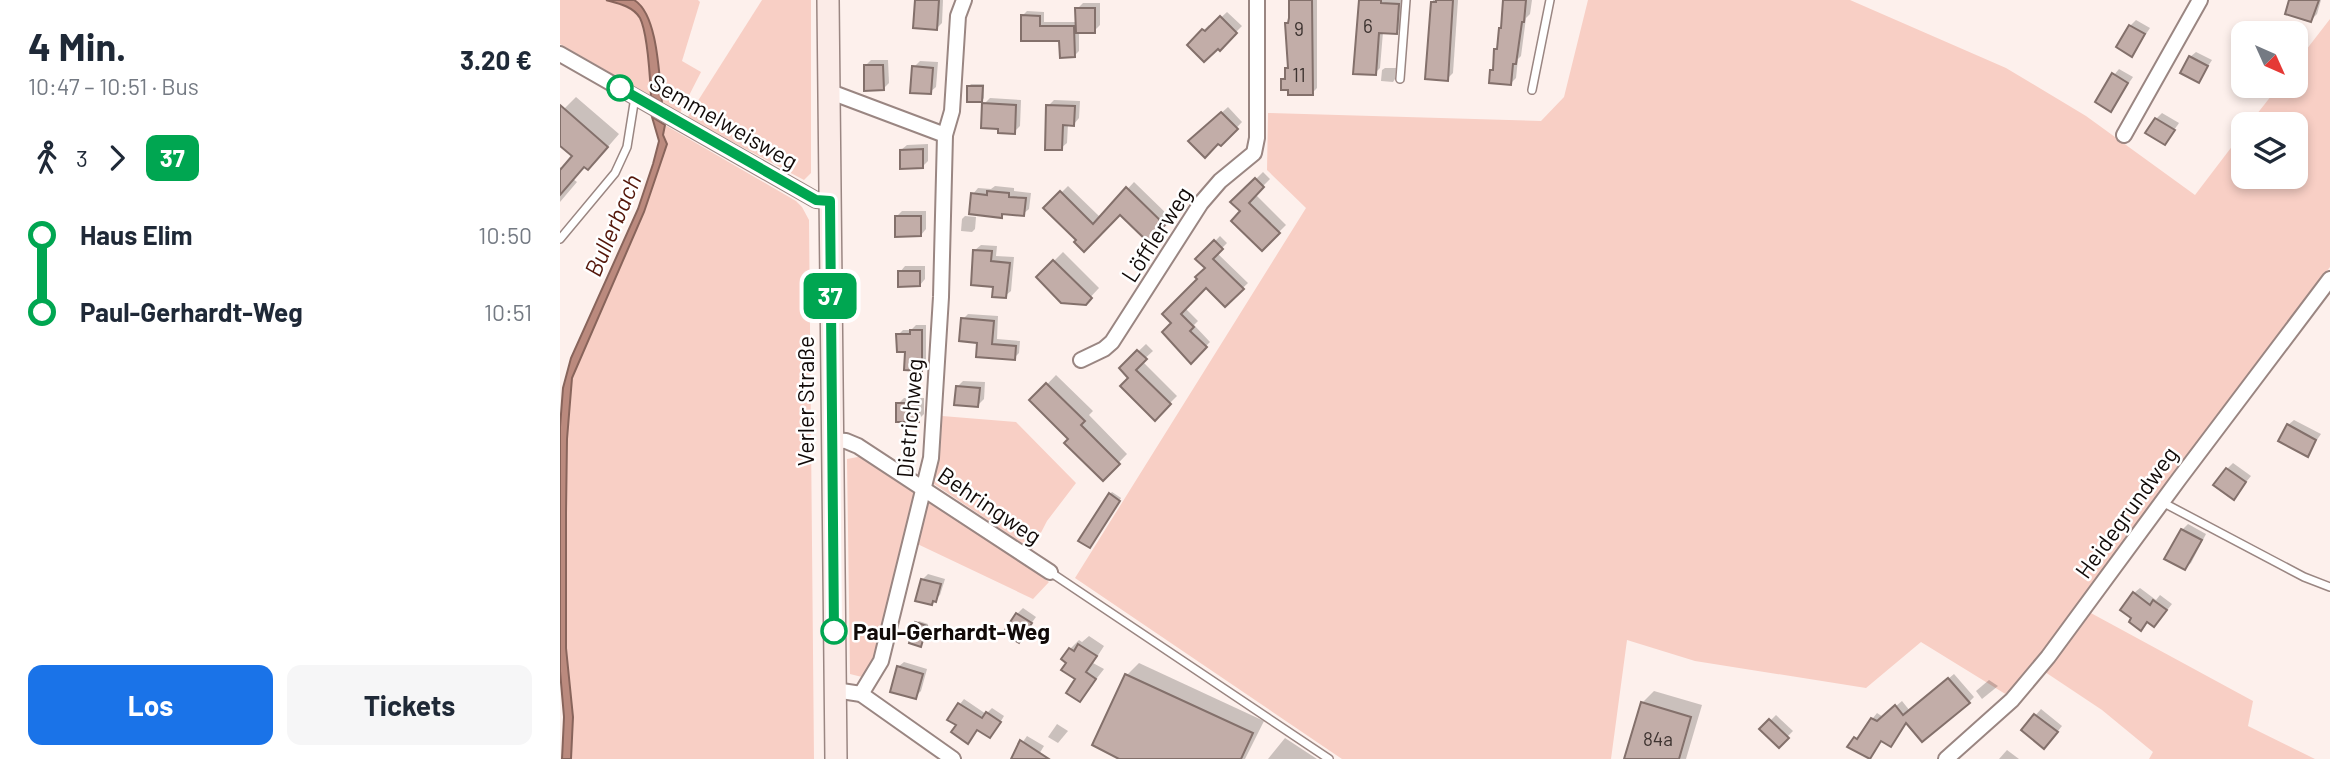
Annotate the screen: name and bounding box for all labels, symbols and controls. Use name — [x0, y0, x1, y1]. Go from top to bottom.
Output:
house number: 6 — [1363, 14, 1373, 37]
house number: 9 — [1294, 17, 1304, 40]
north arrow — [2231, 21, 2308, 98]
map controls — [2231, 21, 2308, 189]
text: 4 Min. — [28, 23, 126, 69]
text: 3.20 € — [460, 44, 532, 75]
house number: 11 — [1292, 63, 1306, 86]
street label: Semmelweisweg — [645, 67, 803, 175]
text: 10:47 – 10:51 · Bus — [28, 72, 199, 100]
unlabelled marker — [607, 75, 633, 101]
button: layers — [2231, 112, 2308, 189]
icon: walk — [28, 139, 66, 177]
icon: forward — [98, 139, 136, 177]
text: 37 — [160, 143, 185, 172]
text: 3 — [76, 144, 88, 172]
water label: Bullerbach — [577, 169, 647, 281]
street label: Löfflerweg — [1115, 181, 1197, 287]
text: Haus Elim — [80, 219, 192, 250]
text: 10:50 — [478, 221, 532, 249]
line badge: 37 — [798, 273, 862, 319]
text: 37 — [818, 281, 842, 310]
text: Paul-Gerhardt-Weg — [80, 296, 303, 327]
text: 10:51 — [484, 298, 532, 326]
street label: Verler Straße — [791, 336, 819, 466]
street label: Dietrichweg — [890, 357, 928, 479]
street label: Heidegrundweg — [2069, 440, 2183, 584]
street label: Behringweg — [933, 460, 1047, 550]
place label: Paul-Gerhardt-Weg — [853, 617, 1050, 645]
marker: Paul-Gerhardt-Weg — [821, 618, 847, 644]
button: Los — [28, 665, 273, 745]
button: Tickets — [287, 665, 532, 745]
house number: 84a — [1643, 727, 1673, 750]

